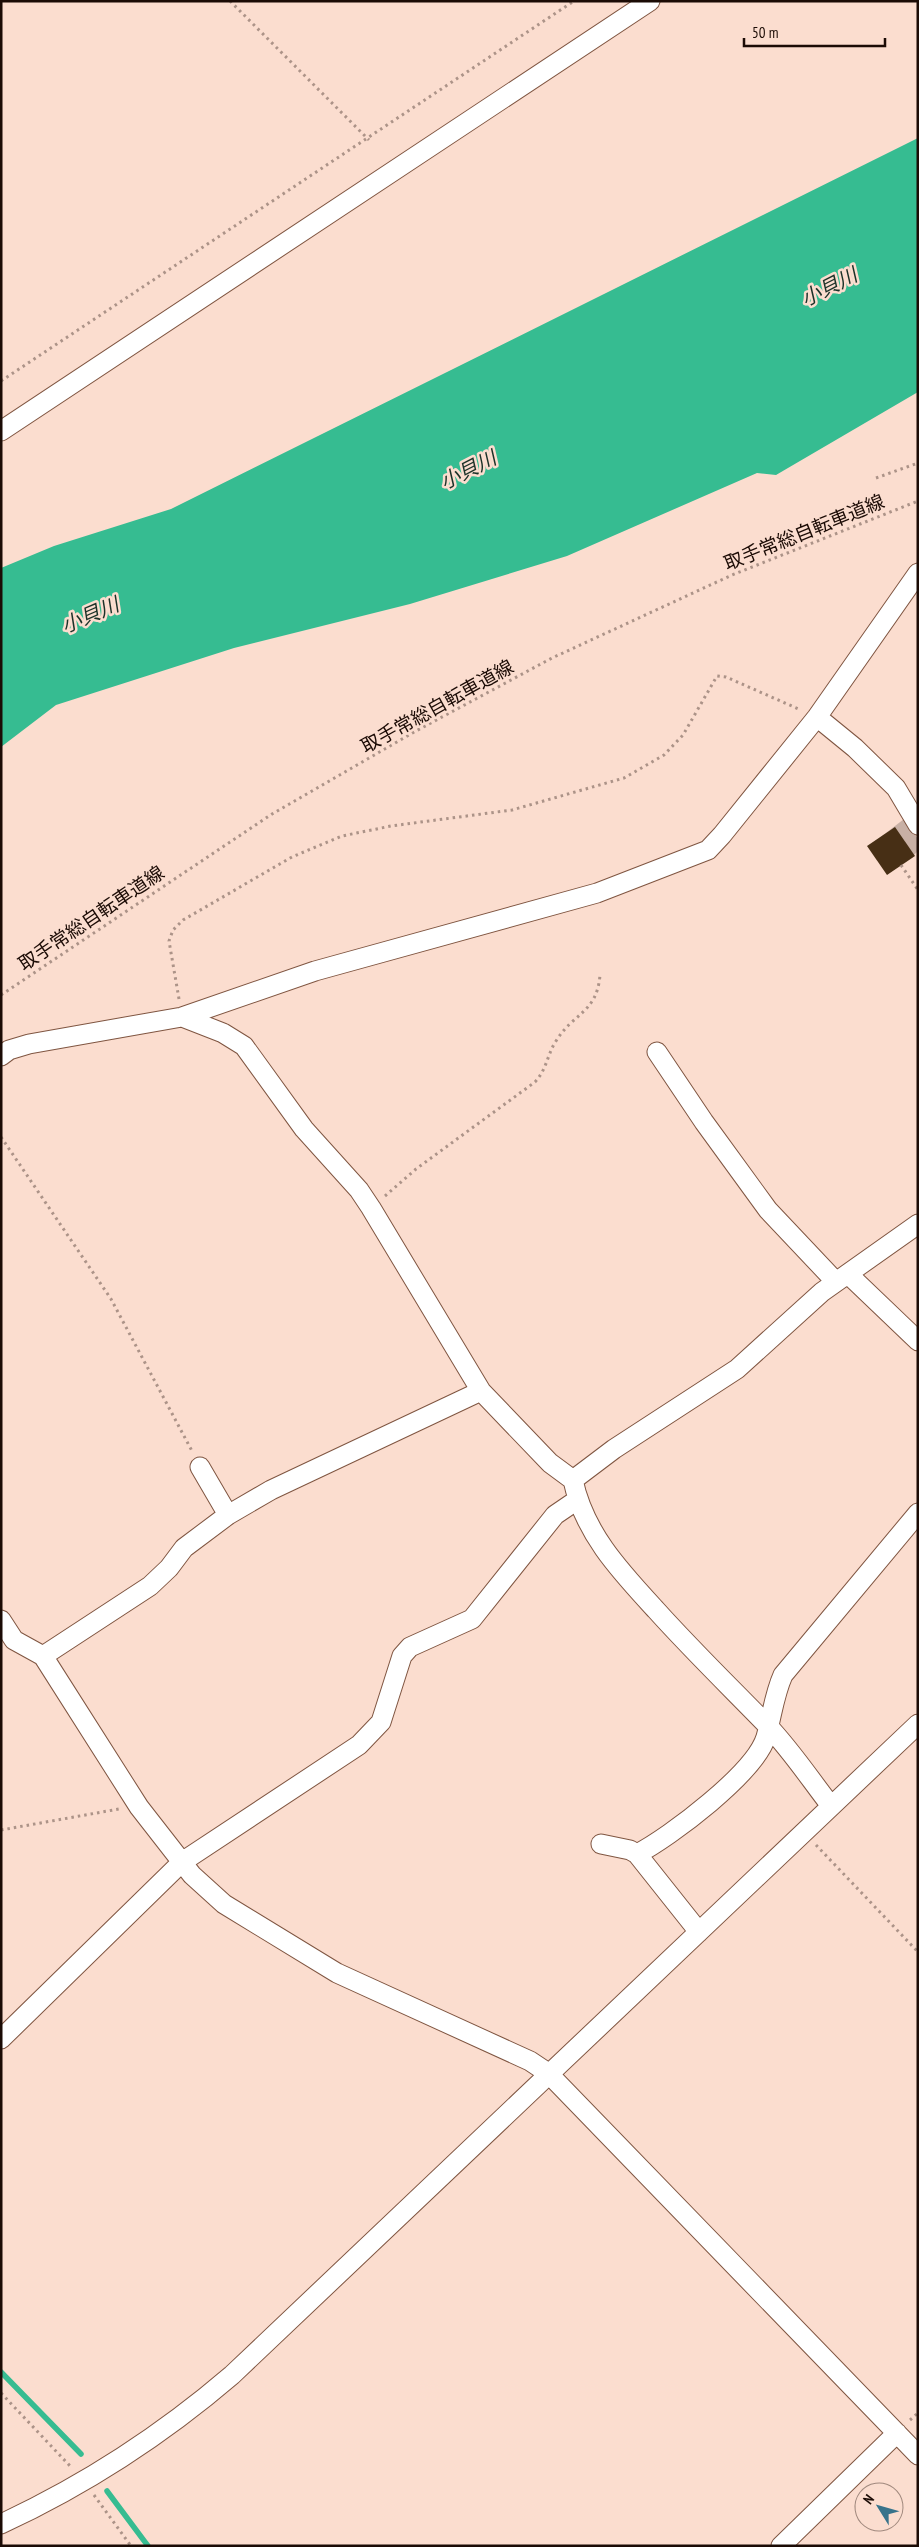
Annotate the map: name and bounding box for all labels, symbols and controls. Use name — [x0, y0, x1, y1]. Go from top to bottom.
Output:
scale bar — [744, 15, 885, 47]
text: 50 m — [752, 23, 778, 42]
water label: 小貝川 — [796, 261, 863, 312]
water label: 小貝川 — [435, 444, 502, 495]
street label: 取手常総自転車道線 — [720, 489, 888, 575]
water label: 小貝川 — [57, 591, 125, 639]
street label: 取手常総自転車道線 — [356, 654, 518, 758]
street label: 取手常総自転車道線 — [13, 860, 169, 976]
north arrow — [854, 2482, 904, 2532]
text: N — [859, 2491, 878, 2508]

